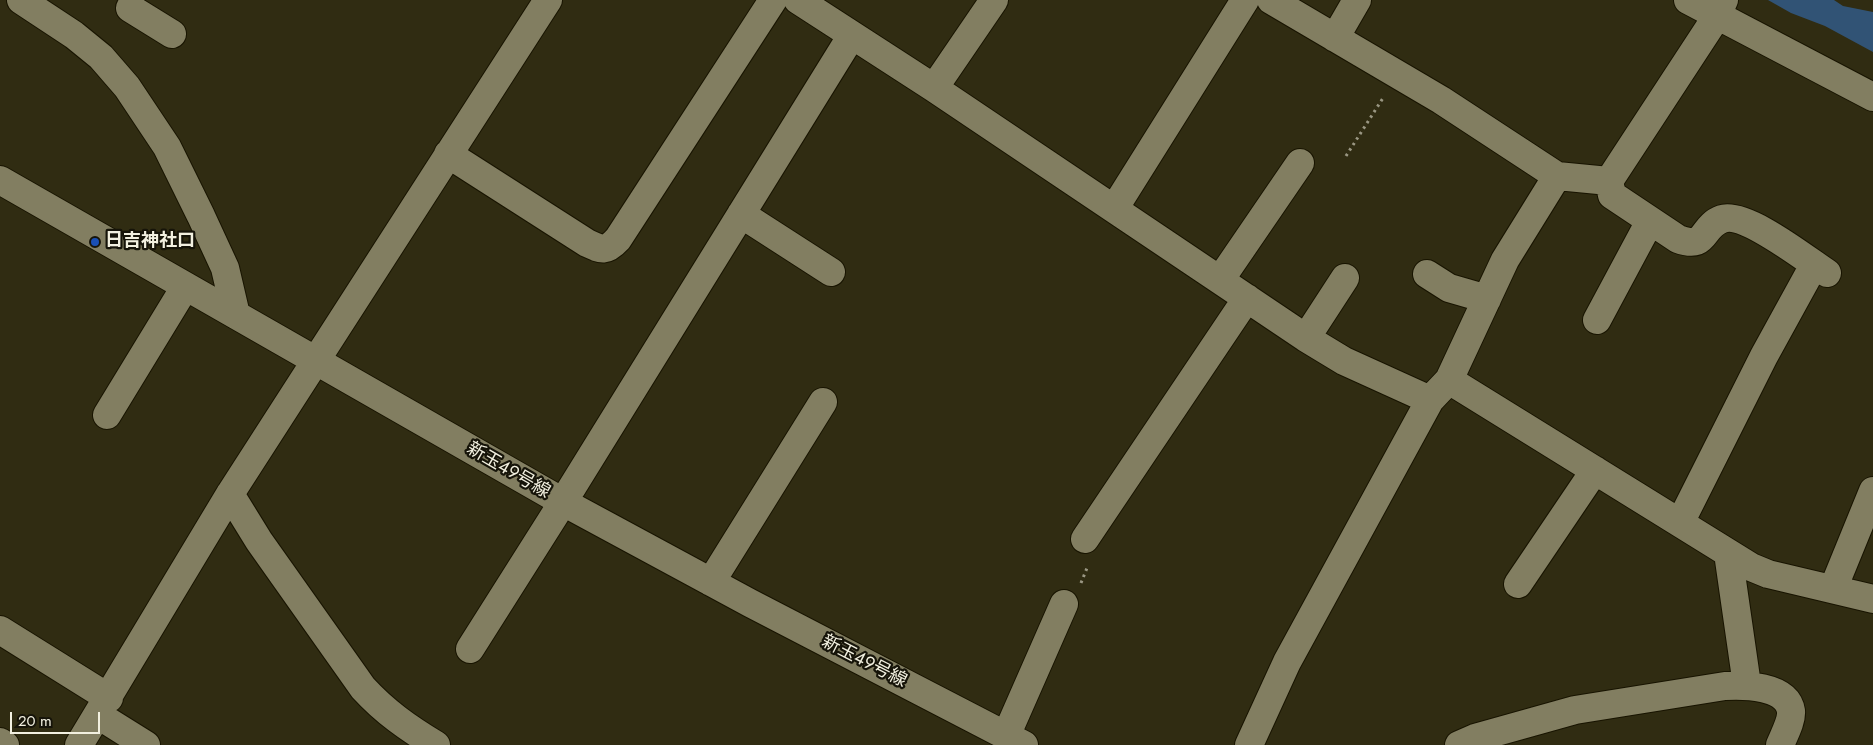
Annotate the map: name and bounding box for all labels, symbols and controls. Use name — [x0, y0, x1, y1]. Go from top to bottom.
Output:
place label: 日吉神社口 — [105, 231, 195, 253]
marker: 日吉神社口 — [89, 236, 101, 248]
street label: 新玉49号線 — [462, 438, 554, 504]
street label: 新玉49号線 — [818, 631, 910, 693]
scale bar — [12, 702, 102, 734]
text: 20 m — [18, 710, 52, 732]

